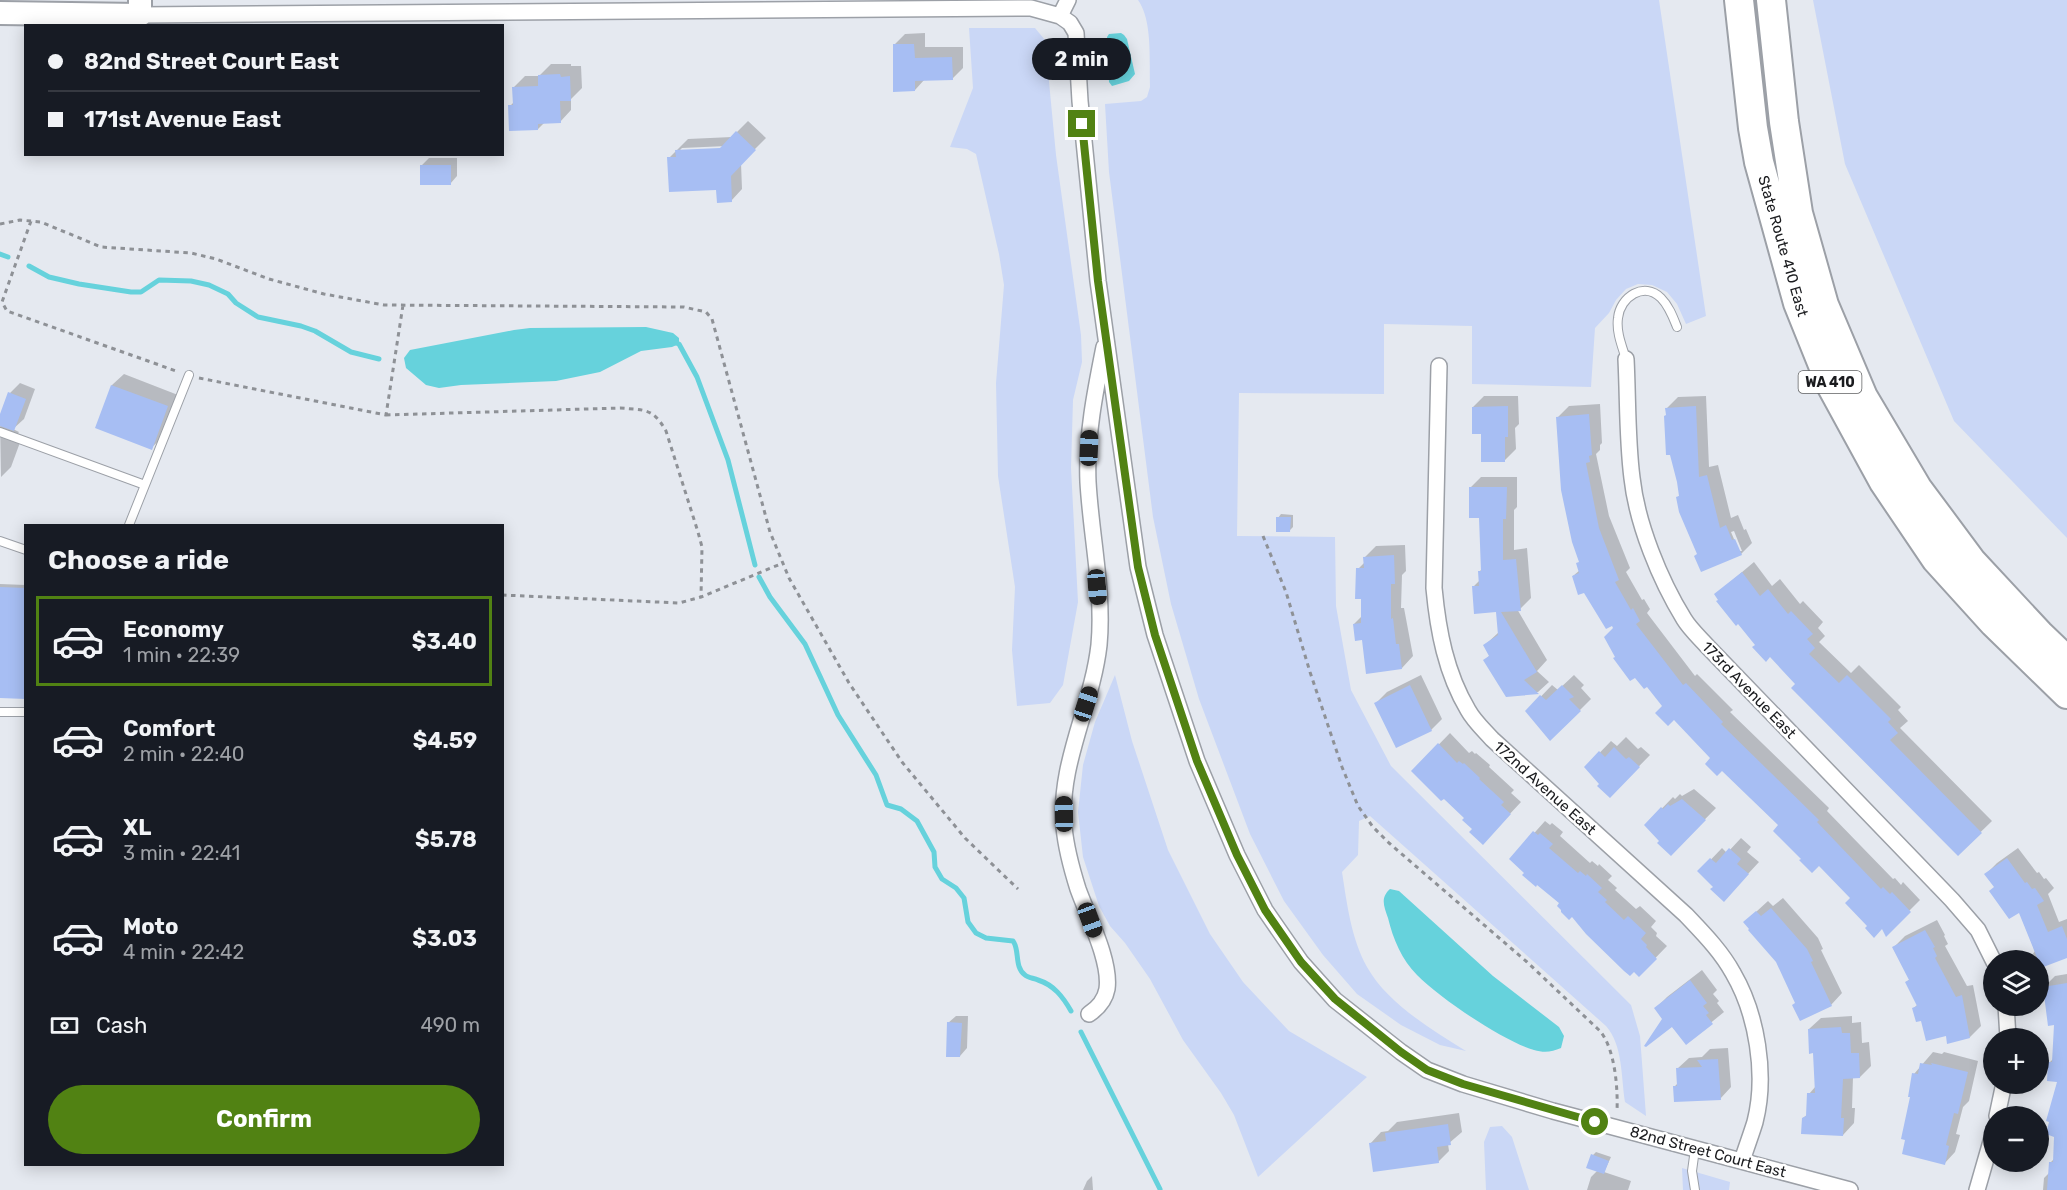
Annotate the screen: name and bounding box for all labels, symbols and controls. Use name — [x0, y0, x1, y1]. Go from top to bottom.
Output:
callout: 2 min — [1032, 37, 1132, 79]
text: 2 min — [1054, 47, 1109, 71]
text: 82nd Street Court East — [84, 48, 339, 75]
text: 171st Avenue East — [84, 106, 281, 133]
route end — [1068, 110, 1095, 137]
street label: State Route 410 East — [1754, 173, 1812, 319]
road number: WA 410 — [1798, 371, 1862, 393]
car — [1079, 430, 1099, 466]
text: Choose a ride — [48, 544, 229, 576]
car — [1086, 568, 1108, 606]
icon: car — [51, 614, 105, 668]
text: Economy — [123, 616, 224, 643]
text: $3.40 — [412, 628, 477, 655]
street label: 173rd Avenue East — [1698, 638, 1800, 742]
text: 1 min · 22:39 — [123, 643, 240, 667]
car — [1072, 684, 1100, 724]
icon: car — [51, 713, 105, 767]
text: Comfort — [123, 715, 215, 742]
text: $4.59 — [413, 727, 477, 754]
street label: 172nd Avenue East — [1490, 737, 1600, 839]
text: 2 min · 22:40 — [123, 742, 245, 766]
car — [1055, 796, 1073, 832]
icon: car — [51, 812, 105, 866]
text: XL — [123, 814, 151, 841]
text: $5.78 — [415, 826, 477, 853]
text: 3 min · 22:41 — [123, 841, 240, 865]
car — [1075, 900, 1105, 940]
icon: car — [51, 911, 105, 965]
text: Moto — [123, 913, 178, 940]
text: $3.03 — [412, 925, 477, 952]
text: 4 min · 22:42 — [123, 940, 244, 964]
map controls — [1983, 950, 2049, 1172]
button: layers — [1983, 950, 2049, 1016]
icon: cash — [48, 1009, 81, 1042]
text: Cash — [96, 1012, 147, 1039]
text: 490 m — [421, 1013, 480, 1037]
button: + — [1983, 1028, 2049, 1094]
button: Confirm — [48, 1085, 480, 1154]
button: − — [1983, 1106, 2049, 1172]
route start — [1581, 1108, 1608, 1135]
street label: 82nd Street Court East — [1628, 1122, 1788, 1182]

